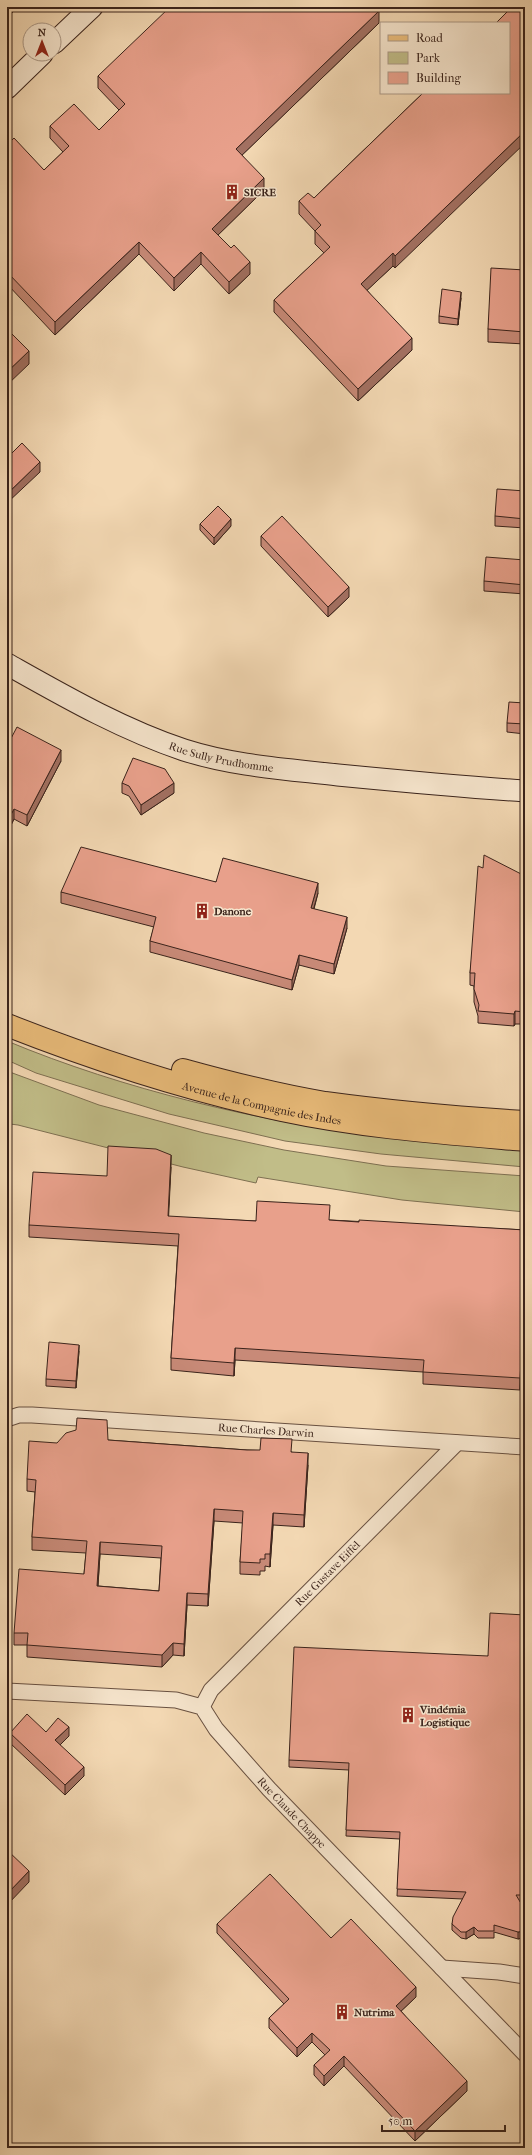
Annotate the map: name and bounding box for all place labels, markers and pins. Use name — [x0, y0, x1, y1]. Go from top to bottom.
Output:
building icon: SICRE — [223, 183, 241, 201]
place label: SICRE — [244, 186, 276, 199]
building icon: Danone — [193, 902, 211, 920]
place label: Danone — [213, 905, 252, 918]
place label: Vindémia Logistique — [419, 1703, 470, 1729]
building icon: Vindémia Logistique — [399, 1706, 417, 1724]
building icon: Nutrima — [333, 2003, 351, 2021]
place label: Nutrima — [354, 2006, 395, 2019]

